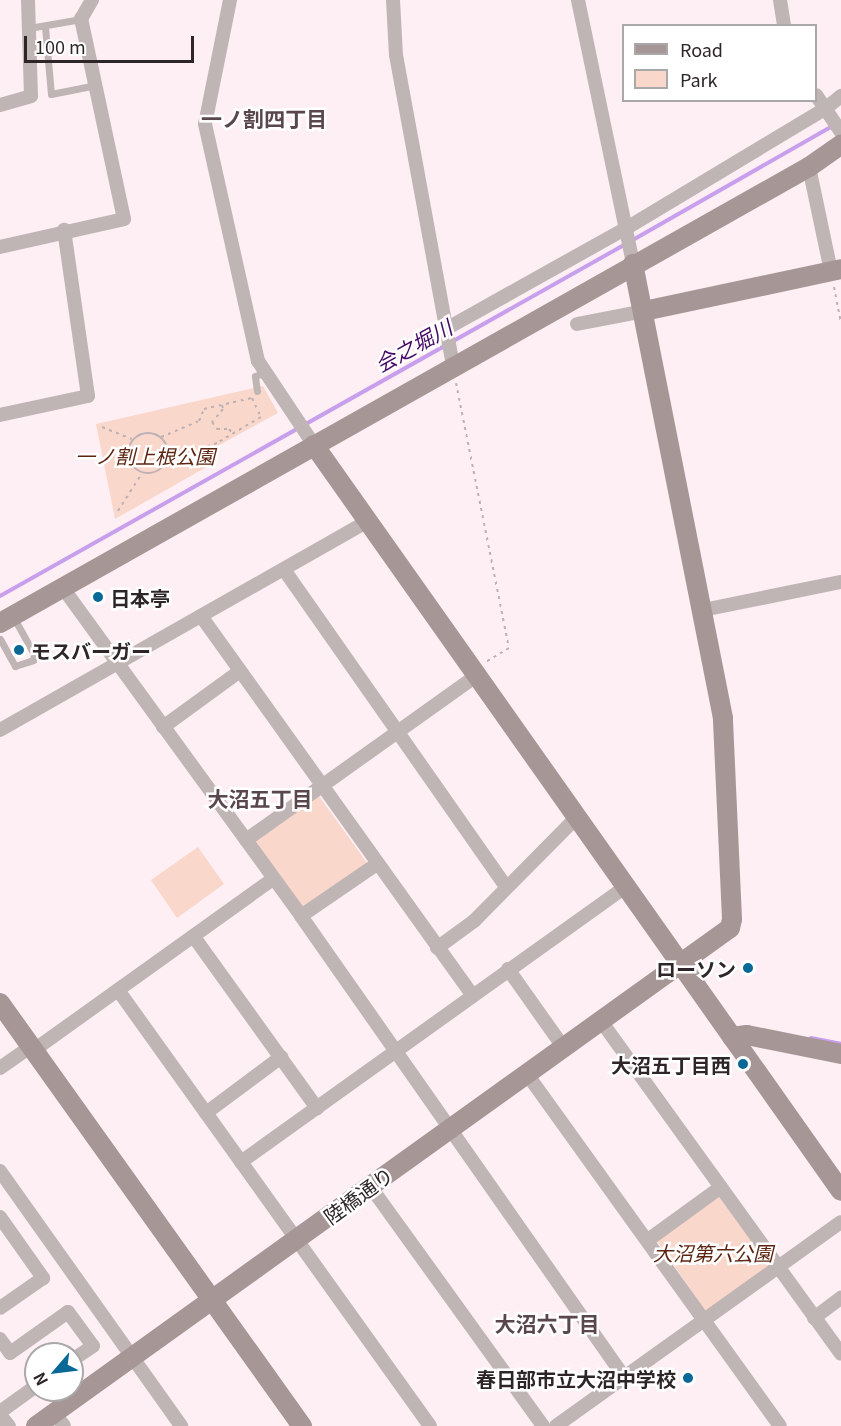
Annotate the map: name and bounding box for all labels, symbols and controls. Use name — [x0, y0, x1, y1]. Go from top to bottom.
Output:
scale bar — [27, 24, 196, 62]
legend — [622, 24, 817, 102]
text: 100 m — [35, 33, 86, 59]
text: Road — [680, 36, 723, 62]
text: Park — [680, 66, 718, 92]
district label: 一ノ割四丁目 — [201, 105, 327, 131]
water label: 会之堀川 — [370, 314, 456, 376]
park label: 一ノ割上根公園 — [75, 443, 215, 467]
place label: 日本亭 — [110, 585, 170, 609]
marker: 日本亭 — [91, 590, 105, 604]
place label: モスバーガー — [31, 638, 151, 662]
marker: モスバーガー — [12, 643, 26, 657]
district label: 大沼五丁目 — [208, 785, 312, 811]
place label: ローソン — [656, 956, 736, 980]
marker: ローソン — [741, 961, 755, 975]
place label: 大沼五丁目西 — [611, 1052, 731, 1076]
marker: 大沼五丁目西 — [736, 1057, 750, 1071]
street label: 陸橋通り — [319, 1162, 397, 1228]
park label: 大沼第六公園 — [653, 1240, 773, 1264]
district label: 大沼六丁目 — [495, 1310, 599, 1336]
north arrow — [24, 1342, 84, 1402]
place label: 春日部市立大沼中学校 — [476, 1366, 676, 1390]
text: N — [26, 1369, 53, 1390]
marker: 春日部市立大沼中学校 — [681, 1371, 695, 1385]

